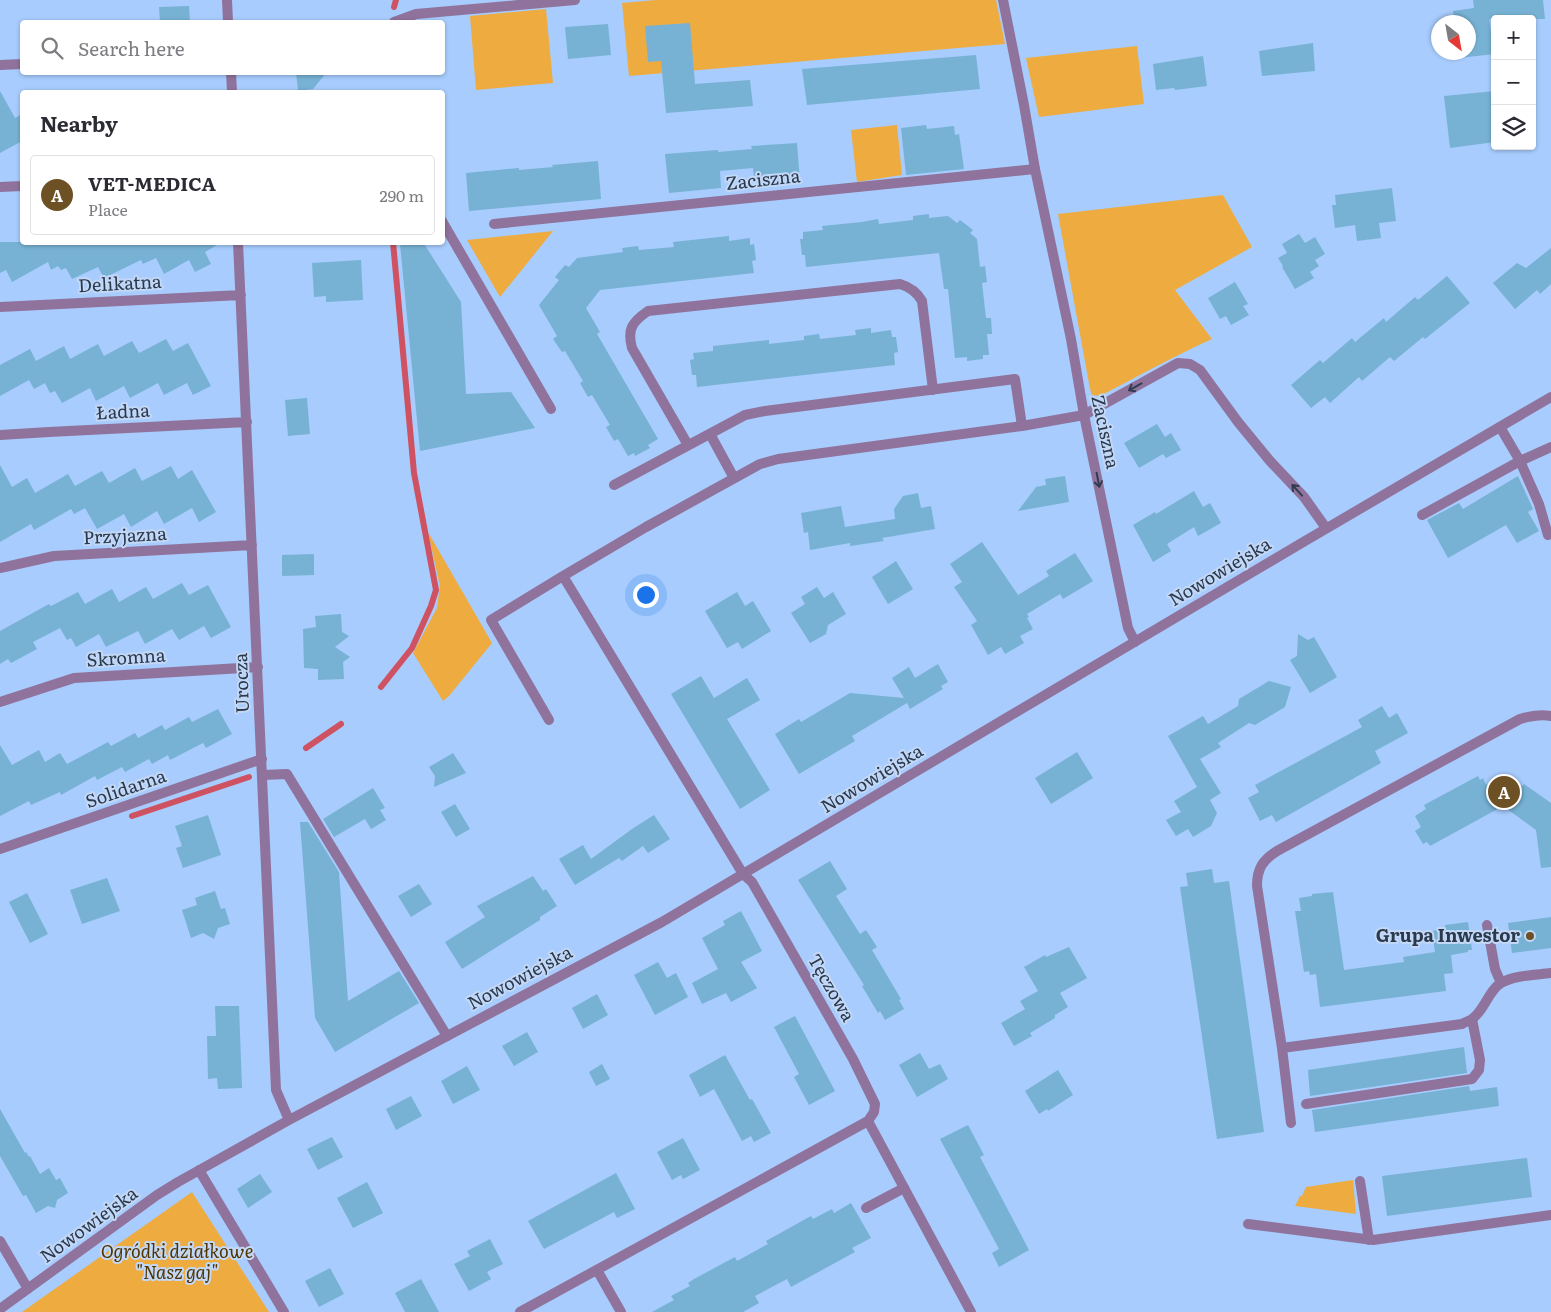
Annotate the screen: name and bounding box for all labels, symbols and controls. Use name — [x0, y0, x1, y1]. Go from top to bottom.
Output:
north arrow — [1431, 15, 1476, 60]
map controls — [1491, 15, 1536, 150]
button: + — [1491, 15, 1536, 60]
search box — [20, 20, 445, 75]
icon: search — [38, 34, 66, 62]
text: Search here — [78, 34, 185, 62]
button: − — [1491, 60, 1536, 105]
button: layers — [1491, 105, 1536, 150]
text: Nearby — [40, 107, 118, 138]
street label: Zaciszna — [724, 161, 802, 196]
text: VET-MEDICA — [88, 169, 216, 197]
text: A — [51, 183, 63, 207]
text: 290 m — [380, 183, 424, 207]
text: Place — [88, 197, 128, 221]
street label: Delikatna — [78, 267, 163, 298]
one-way arrow — [1129, 382, 1143, 392]
street label: Zaciszna — [1085, 392, 1128, 471]
street label: Ładna — [95, 396, 151, 425]
one-way arrow — [1094, 471, 1104, 487]
one-way arrow — [1291, 483, 1303, 496]
street label: Przyjazna — [82, 519, 168, 550]
street label: Nowowiejska — [1163, 529, 1276, 612]
your location — [633, 582, 659, 608]
street label: Skromna — [85, 640, 167, 673]
street label: Urocza — [226, 652, 255, 714]
street label: Nowowiejska — [815, 736, 928, 819]
street label: Solidarna — [82, 761, 170, 814]
pin: A — [1488, 773, 1520, 811]
place label: Grupa Inwestor — [1376, 921, 1520, 948]
marker: Grupa Inwestor — [1524, 930, 1536, 942]
street label: Nowowiejska — [462, 938, 577, 1016]
street label: Tęczowa — [802, 948, 863, 1027]
street label: Nowowiejska — [34, 1179, 143, 1269]
park label: Ogródki działkowe "Nasz gaj" — [101, 1237, 253, 1285]

